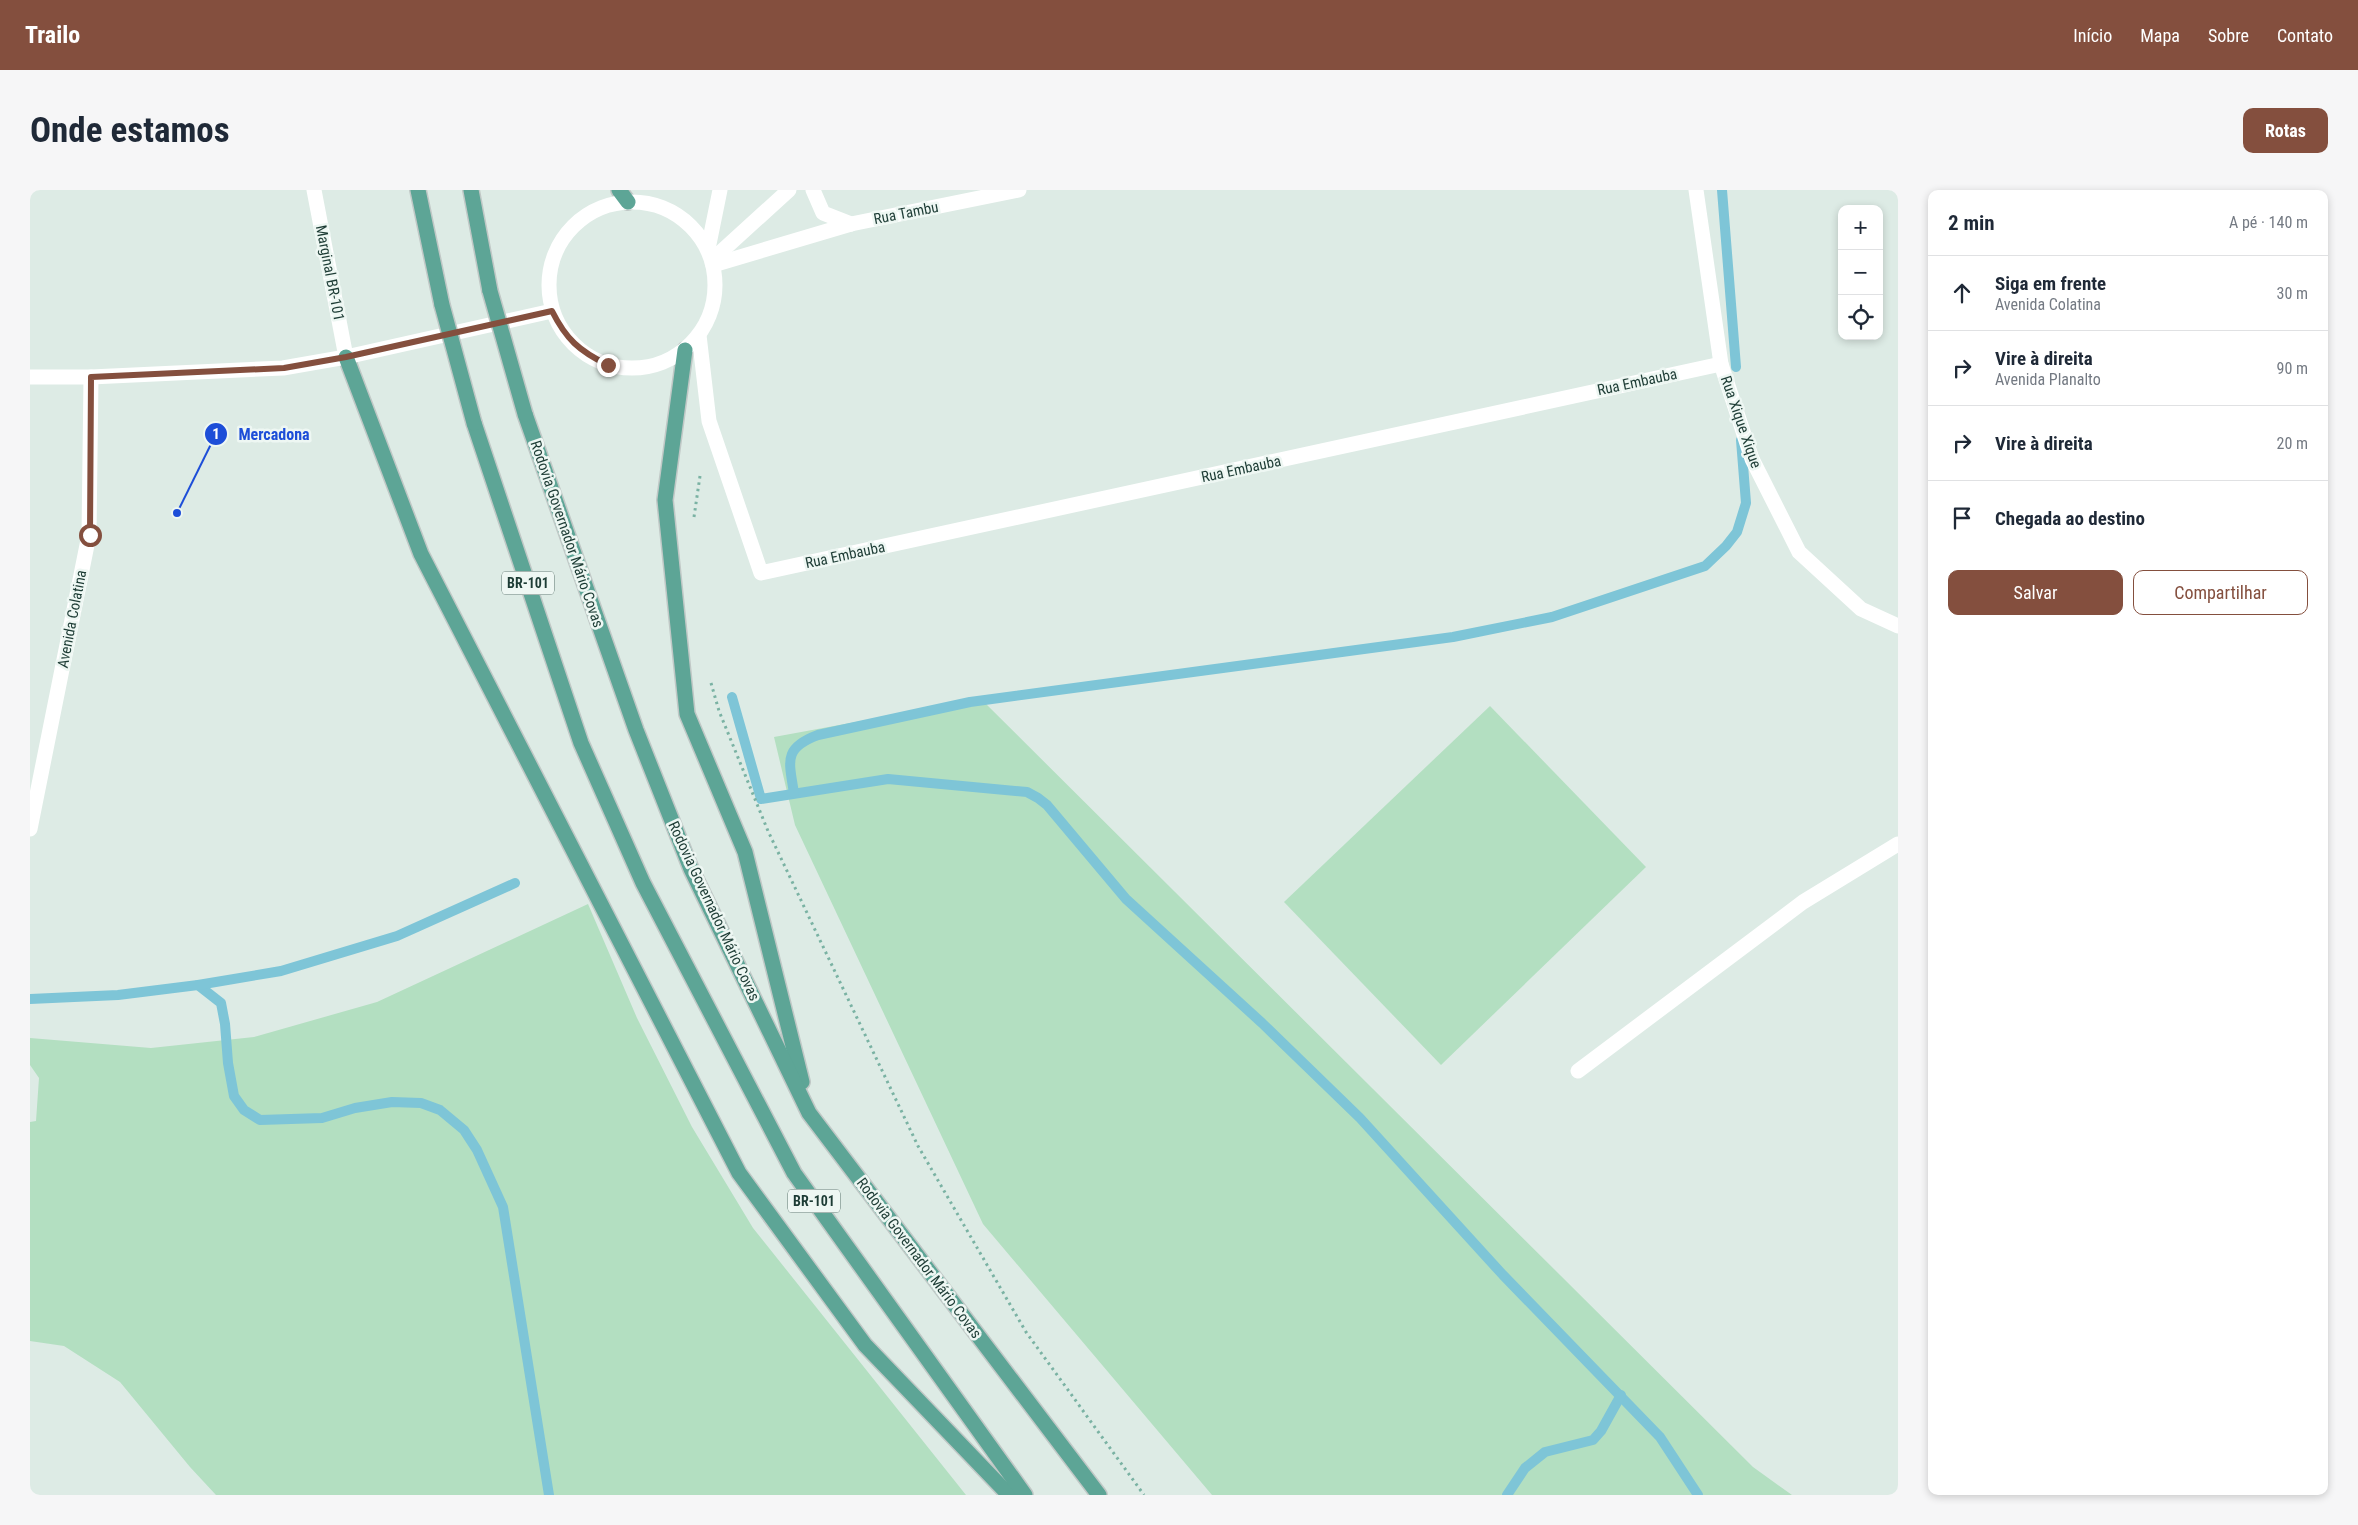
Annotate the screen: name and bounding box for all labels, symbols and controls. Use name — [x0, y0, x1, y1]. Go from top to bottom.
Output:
text: Trailo — [25, 21, 80, 49]
text: Início — [2073, 25, 2112, 46]
text: Mapa — [2140, 25, 2180, 46]
text: Sobre — [2208, 25, 2249, 46]
text: Contato — [2277, 25, 2333, 46]
button: Rotas — [2243, 108, 2328, 153]
text: Onde estamos — [30, 110, 230, 151]
street label: Rua Tambu — [872, 198, 940, 228]
map controls — [1838, 205, 1883, 340]
button: + — [1838, 205, 1883, 250]
text: 2 min — [1948, 211, 1995, 235]
text: A pé · 140 m — [2229, 213, 2308, 232]
street label: Marginal BR-101 — [312, 224, 348, 322]
button: − — [1838, 250, 1883, 295]
text: Siga em frente — [1995, 272, 2106, 295]
icon: ahead — [1948, 279, 1976, 307]
text: 30 m — [2276, 284, 2308, 303]
button: locate — [1838, 295, 1883, 340]
text: Avenida Colatina — [1995, 295, 2101, 314]
text: Vire à direita — [1995, 347, 2093, 370]
route end — [597, 354, 620, 377]
icon: right — [1948, 354, 1976, 382]
text: 90 m — [2276, 359, 2308, 378]
street label: Rua Embauba — [1596, 365, 1678, 399]
text: Avenida Planalto — [1995, 370, 2101, 389]
street label: Rua Xique Xique — [1717, 374, 1765, 470]
callout: Mercadona — [204, 419, 320, 450]
text: 1 — [212, 425, 220, 443]
text: Mercadona — [238, 425, 310, 444]
icon: right — [1948, 429, 1976, 457]
text: Vire à direita — [1995, 432, 2093, 455]
text: 20 m — [2276, 434, 2308, 453]
street label: Rodovia Governador Mário Covas — [527, 438, 608, 630]
street label: Rua Embauba — [1200, 452, 1282, 486]
icon: arrive — [1948, 504, 1976, 532]
text: Chegada ao destino — [1995, 507, 2145, 530]
route start — [79, 524, 102, 547]
street label: Rua Embauba — [804, 538, 886, 572]
street label: Avenida Colatina — [54, 568, 90, 670]
button: Salvar — [1948, 570, 2123, 615]
button: Compartilhar — [2133, 570, 2308, 615]
road number: BR-101 — [502, 572, 554, 594]
street label: Rodovia Governador Mário Covas — [664, 818, 764, 1004]
street label: Rodovia Governador Mário Covas — [853, 1174, 985, 1342]
road number: BR-101 — [788, 1189, 840, 1212]

